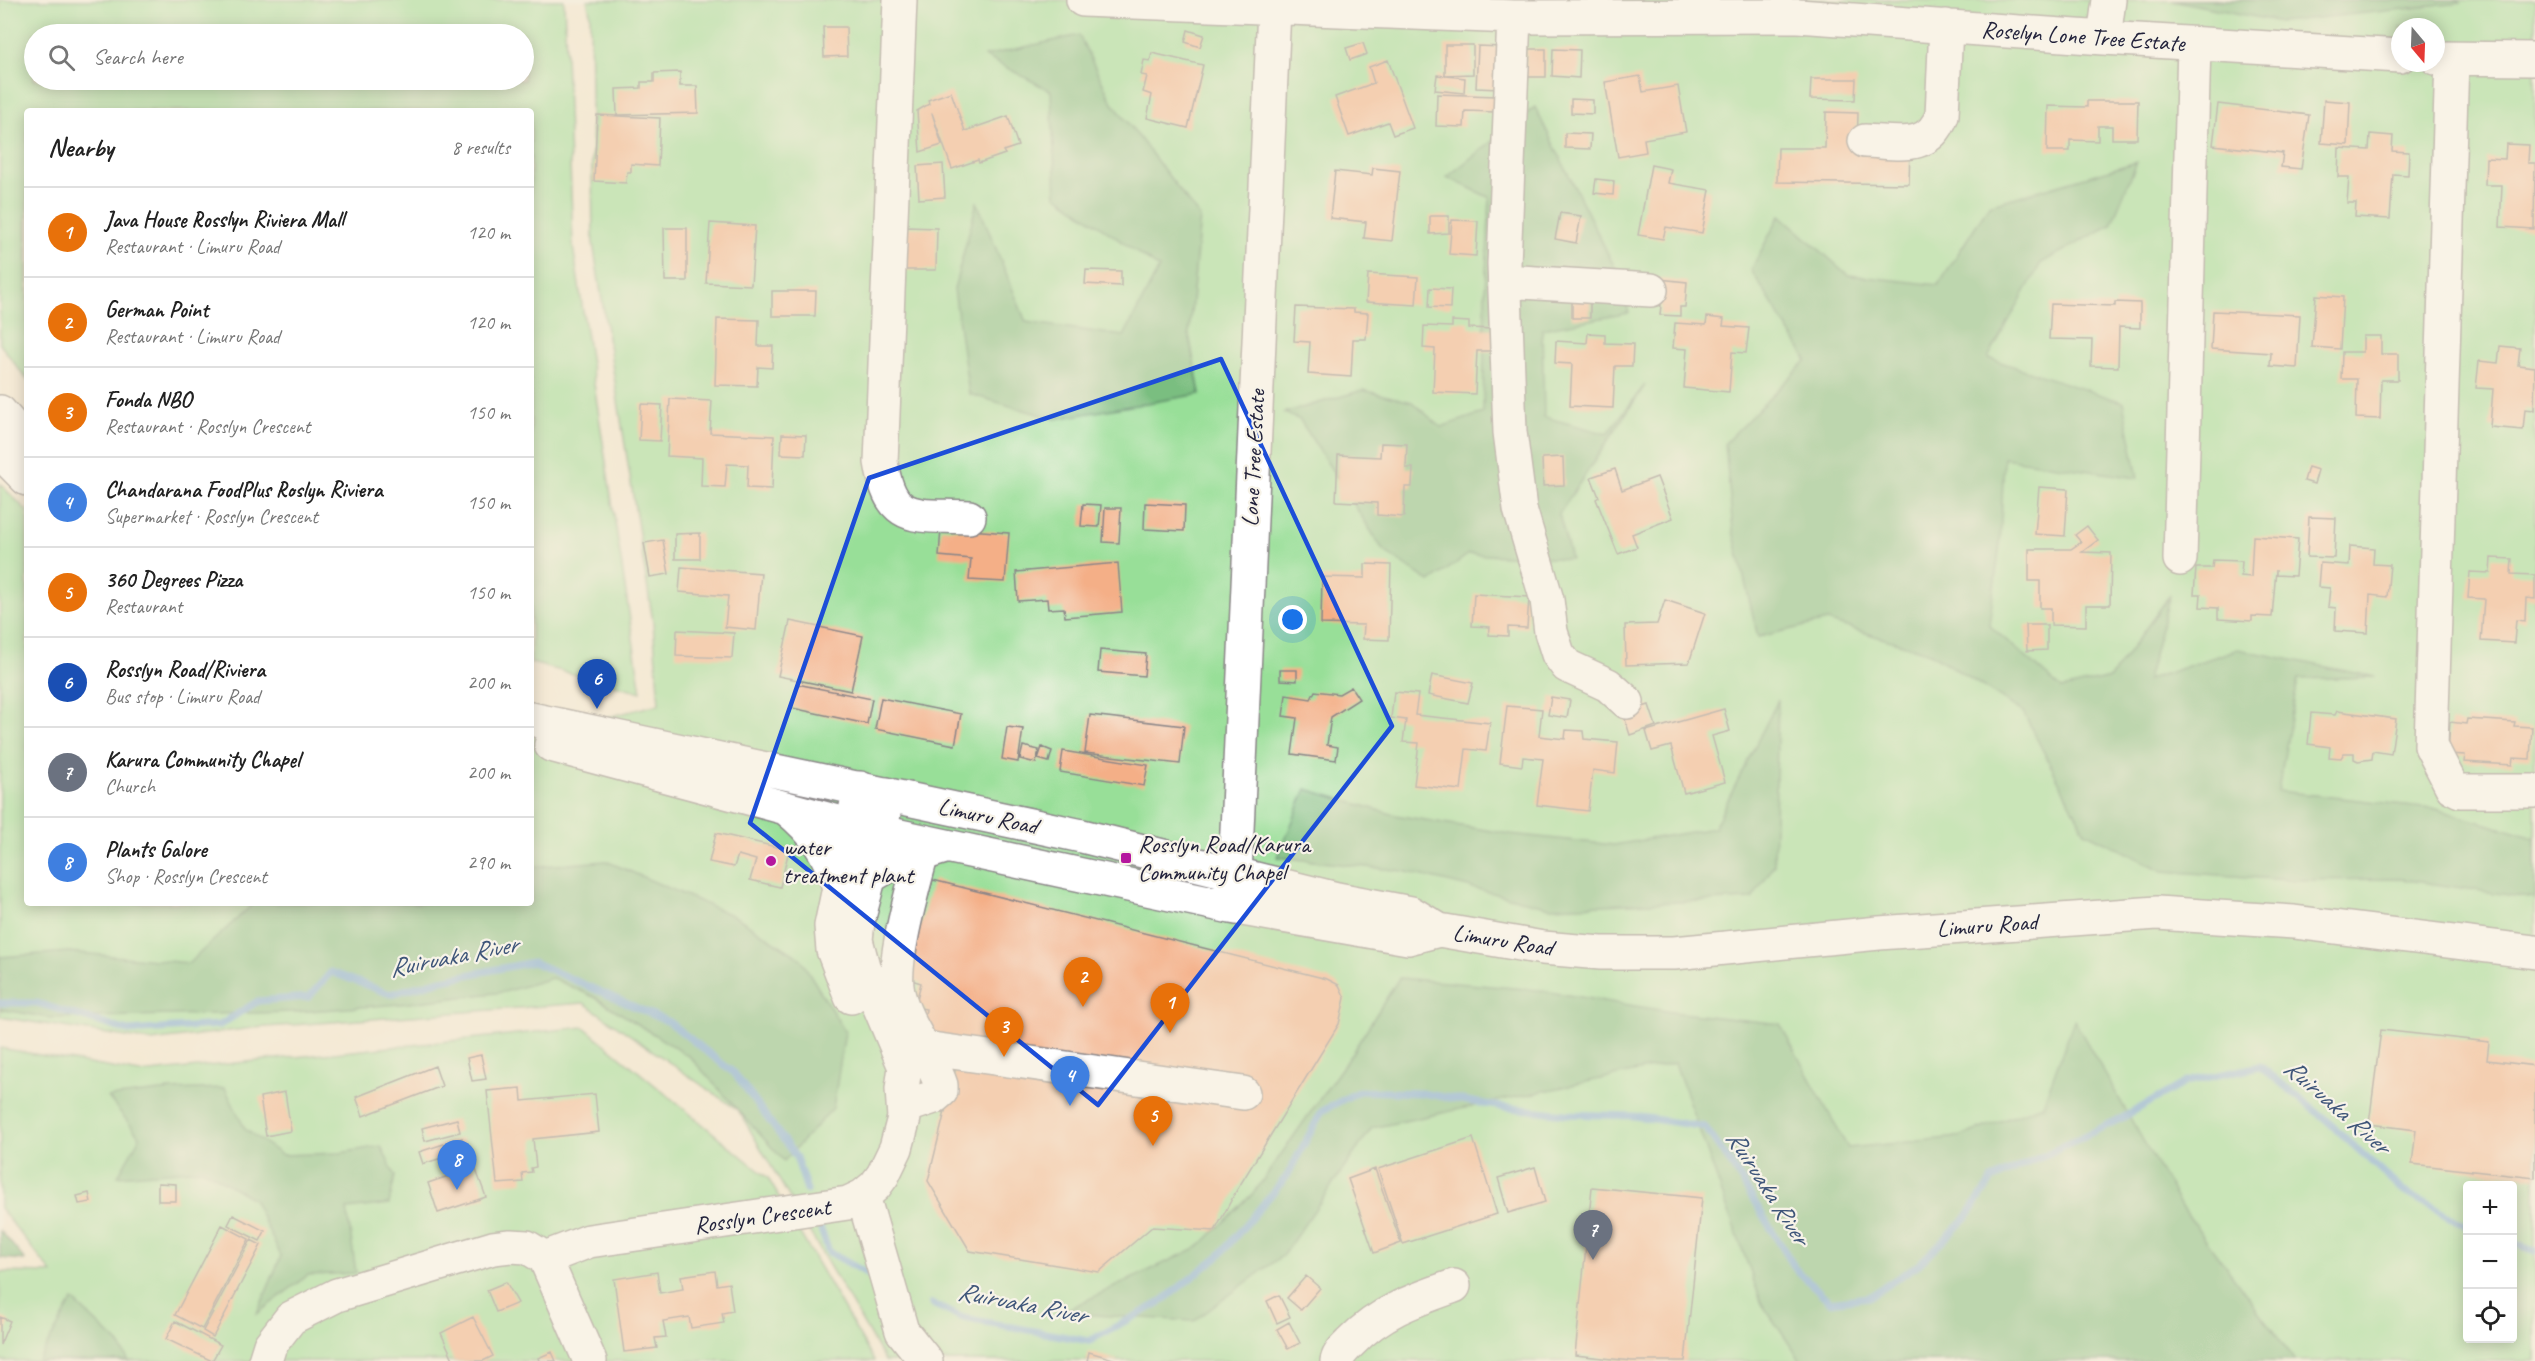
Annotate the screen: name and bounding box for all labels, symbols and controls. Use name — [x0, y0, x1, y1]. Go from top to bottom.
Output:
street label: Roselyn Lone Tree Estate — [1980, 14, 2188, 58]
north arrow — [2391, 18, 2445, 72]
search box — [24, 24, 534, 90]
icon: search — [45, 41, 78, 74]
text: Search here — [93, 43, 183, 71]
text: Nearby — [48, 131, 113, 164]
text: 8 results — [451, 135, 510, 160]
text: Java House Rosslyn Riviera Mall — [105, 206, 344, 234]
text: 1 — [63, 220, 72, 245]
text: 120 m — [467, 220, 510, 245]
text: Restaurant · Limuru Road — [105, 234, 280, 259]
text: German Point — [105, 296, 208, 324]
text: 2 — [63, 310, 72, 335]
text: 120 m — [467, 310, 510, 335]
text: Restaurant · Limuru Road — [105, 324, 280, 349]
text: Fonda NBO — [105, 386, 191, 414]
street label: Lone Tree Estate — [1234, 387, 1272, 527]
text: 3 — [63, 400, 72, 425]
text: 150 m — [467, 400, 510, 425]
text: Restaurant · Rosslyn Crescent — [105, 414, 310, 439]
text: Chandarana FoodPlus Roslyn Riviera — [105, 476, 383, 504]
text: 4 — [63, 490, 72, 515]
text: 150 m — [467, 490, 510, 515]
text: Supermarket · Rosslyn Crescent — [105, 504, 318, 529]
text: 360 Degrees Pizza — [105, 566, 242, 594]
text: 5 — [63, 580, 72, 605]
text: 150 m — [467, 580, 510, 605]
text: Restaurant — [105, 594, 182, 619]
your location — [1278, 605, 1307, 634]
text: Rosslyn Road/Riviera — [105, 656, 265, 684]
pin: 6 — [578, 660, 616, 709]
text: 6 — [63, 670, 72, 695]
text: 200 m — [467, 670, 510, 695]
text: Bus stop · Limuru Road — [105, 684, 260, 709]
text: Karura Community Chapel — [105, 746, 300, 774]
text: 7 — [63, 760, 72, 785]
text: 200 m — [467, 760, 510, 785]
text: Church — [105, 774, 155, 799]
street label: Limuru Road — [936, 791, 1044, 842]
place label: Rosslyn Road/Karura Community Chapel — [1138, 829, 1312, 887]
place label: water treatment plant — [783, 832, 915, 890]
text: Plants Galore — [105, 836, 207, 864]
text: 8 — [63, 850, 72, 875]
text: 290 m — [467, 850, 510, 875]
marker: Rosslyn Road/Karura Community Chapel — [1119, 851, 1133, 865]
marker: water treatment plant — [764, 854, 778, 868]
text: Shop · Rosslyn Crescent — [105, 864, 267, 889]
street label: Limuru Road — [1936, 906, 2042, 943]
street label: Limuru Road — [1451, 917, 1559, 963]
water label: Ruiruaka River — [386, 927, 524, 985]
pin: 2 — [1064, 958, 1102, 1007]
pin: 1 — [1150, 984, 1190, 1033]
pin: 3 — [984, 1008, 1024, 1057]
water label: Ruiruaka River — [2277, 1051, 2400, 1164]
pin: 4 — [1050, 1056, 1090, 1106]
pin: 5 — [1134, 1096, 1172, 1146]
water label: Ruiruaka River — [1719, 1124, 1820, 1254]
pin: 8 — [438, 1140, 476, 1190]
map controls — [2463, 1181, 2517, 1343]
button: + — [2463, 1181, 2517, 1235]
street label: Rosslyn Crescent — [692, 1191, 834, 1240]
pin: 7 — [1574, 1210, 1612, 1260]
button: − — [2463, 1235, 2517, 1289]
water label: Ruiruaka River — [955, 1274, 1093, 1332]
button: locate — [2463, 1289, 2517, 1343]

